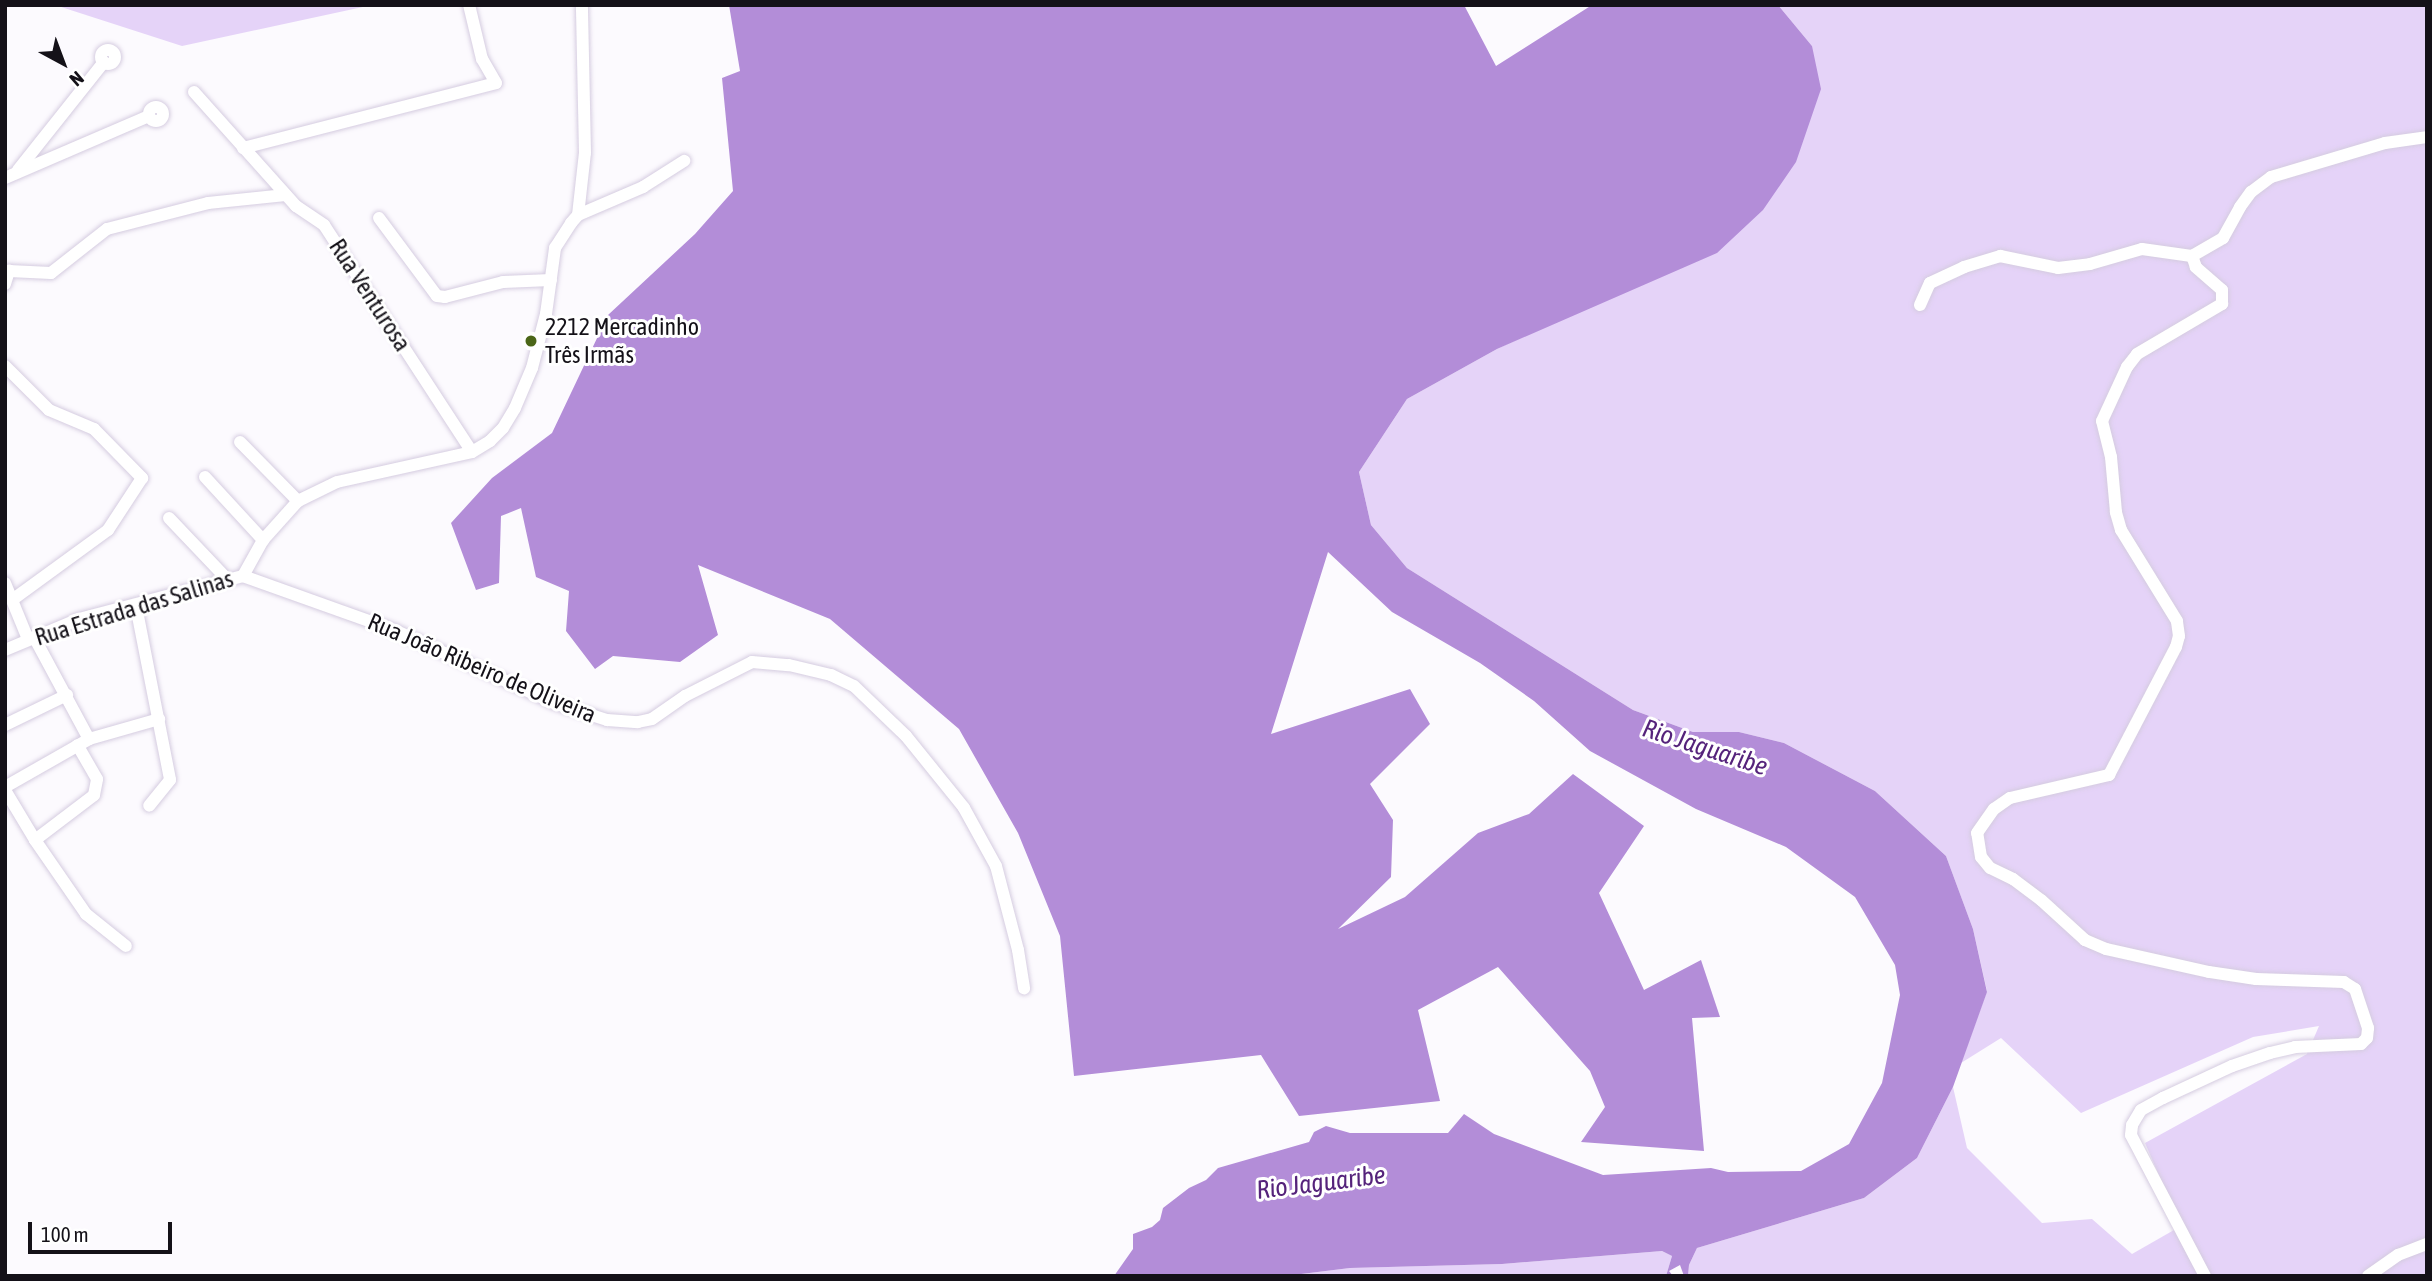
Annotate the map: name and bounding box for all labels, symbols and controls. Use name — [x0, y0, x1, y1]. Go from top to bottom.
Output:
north arrow — [28, 28, 98, 98]
text: N — [65, 67, 88, 91]
street label: Rua Venturosa — [323, 233, 417, 357]
place label: 2212 Mercadinho Três Irmãs — [545, 313, 699, 369]
marker: 2212 Mercadinho Três Irmãs — [523, 333, 539, 349]
street label: Rua Estrada das Salinas — [31, 564, 237, 652]
street label: Rua João Ribeiro de Oliveira — [364, 607, 600, 729]
water label: Rio Jaguaribe — [1638, 713, 1772, 783]
water label: Rio Jaguaribe — [1255, 1160, 1387, 1206]
scale bar — [32, 1208, 175, 1252]
text: 100 m — [41, 1222, 89, 1246]

